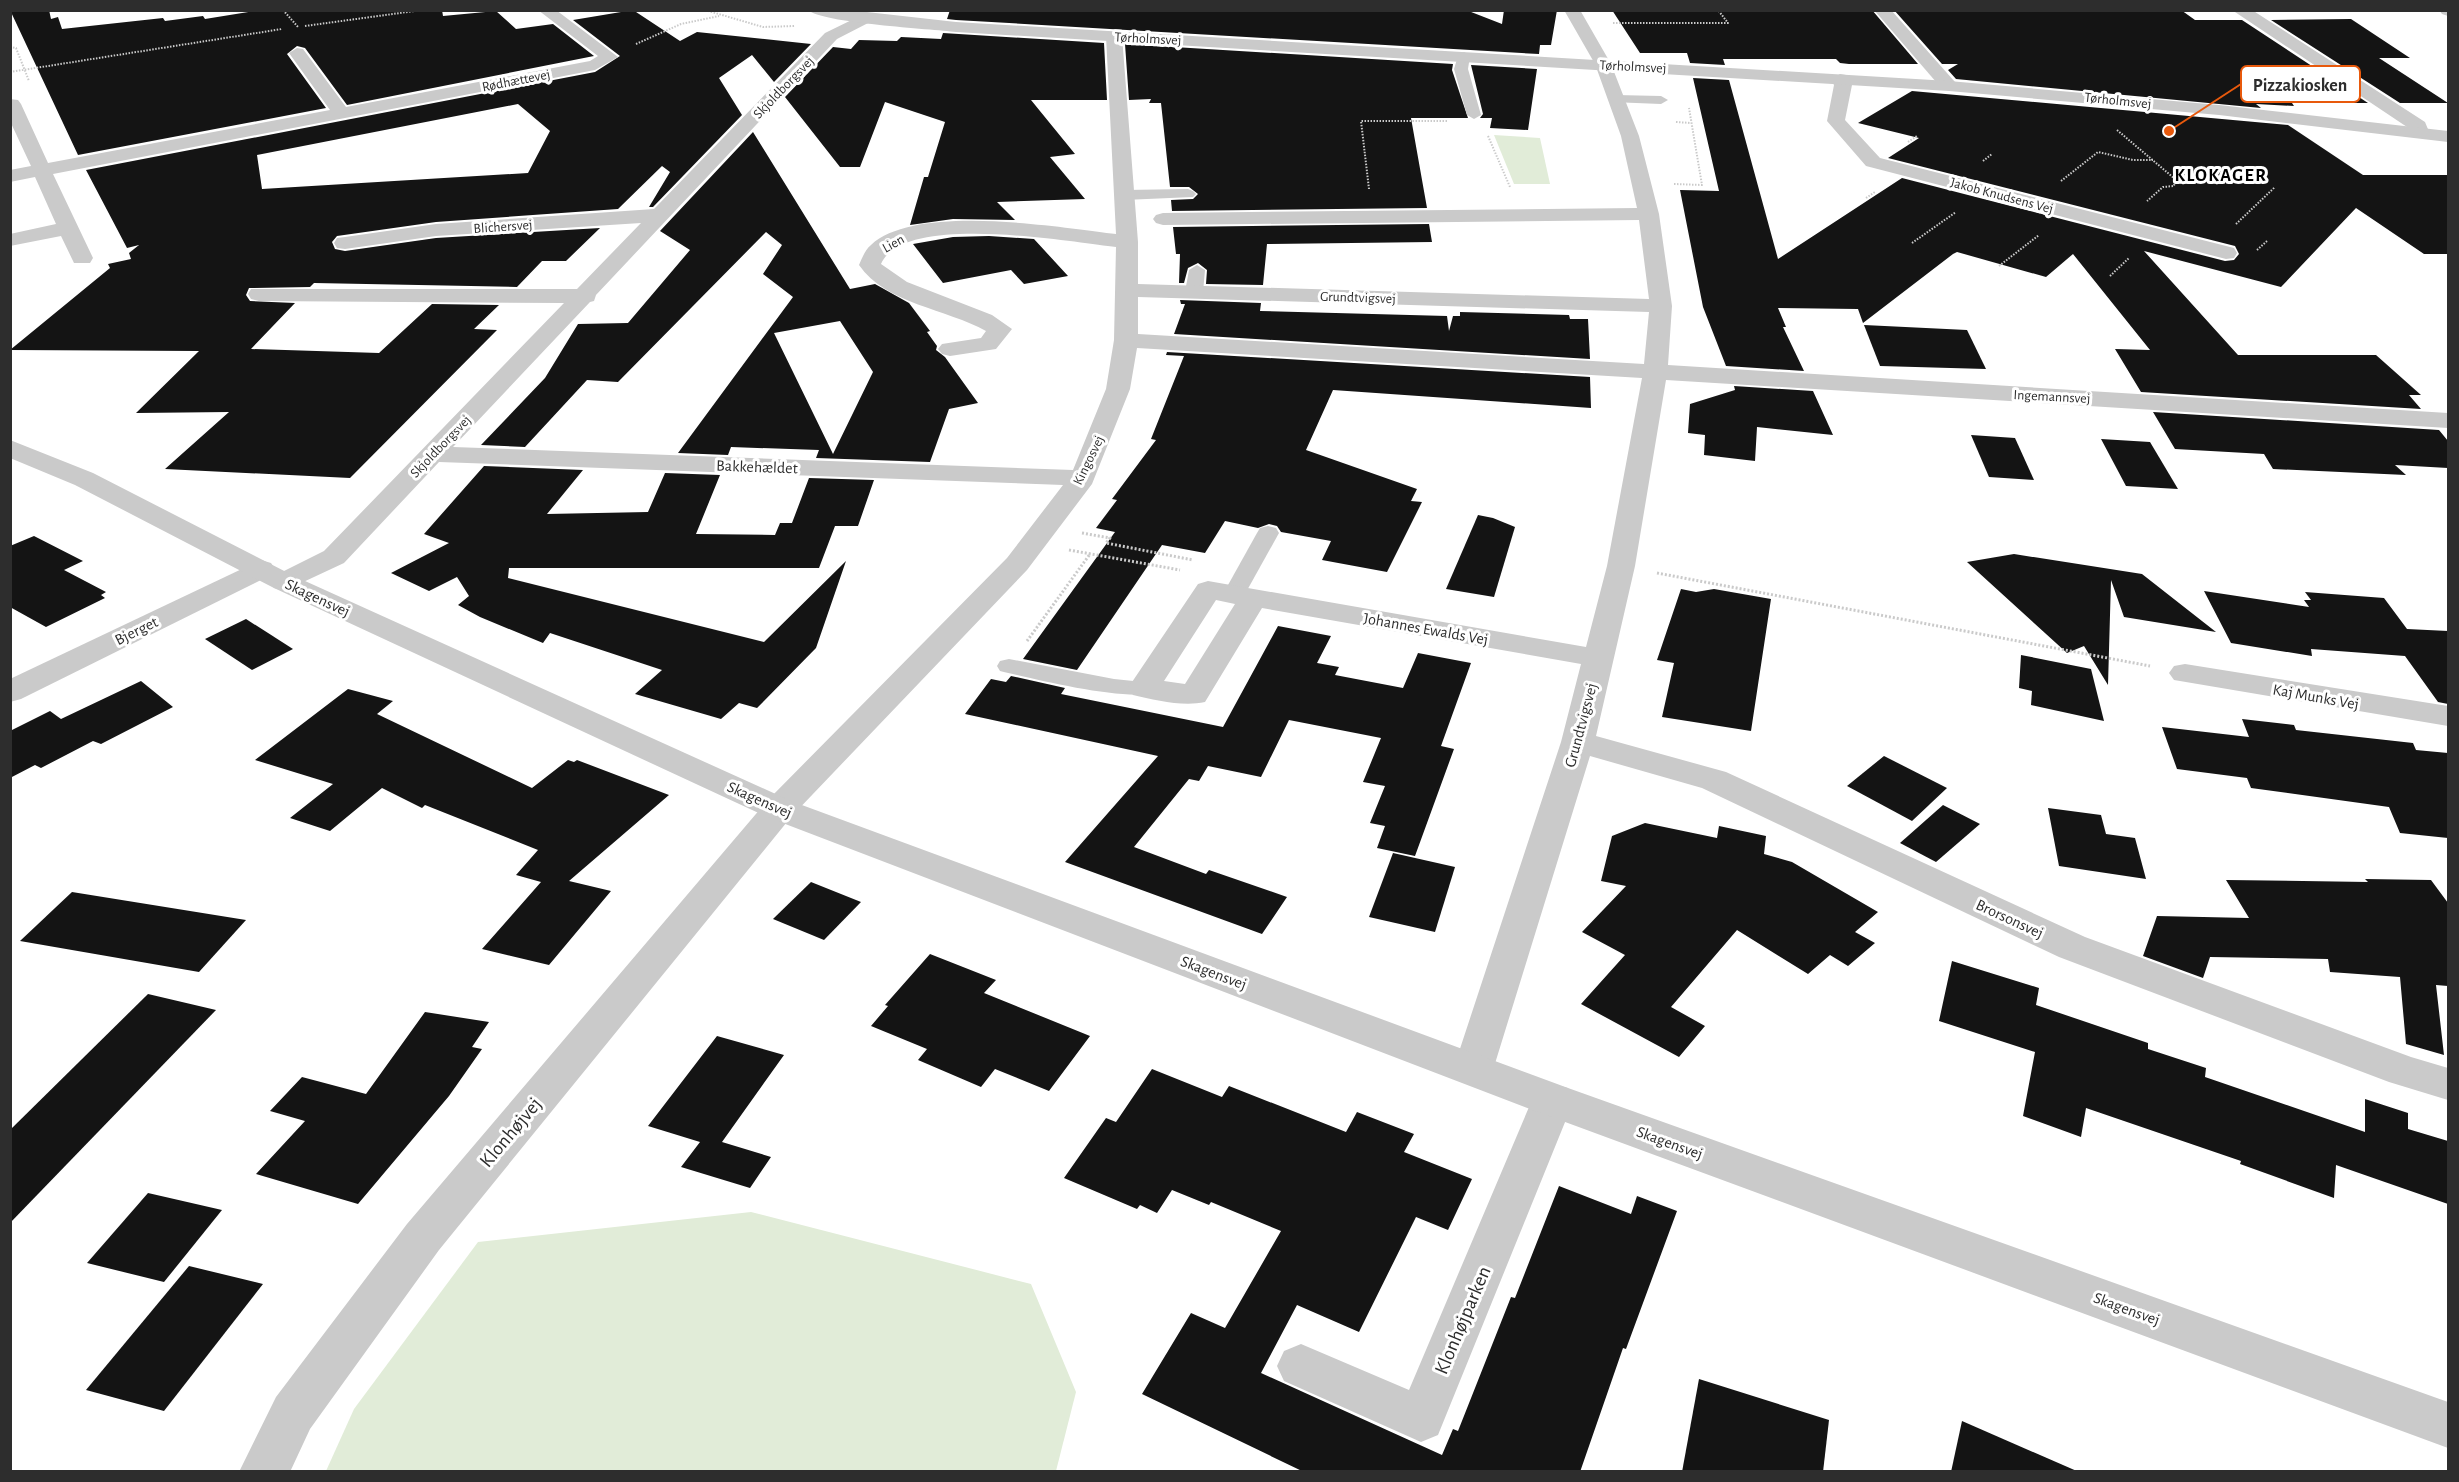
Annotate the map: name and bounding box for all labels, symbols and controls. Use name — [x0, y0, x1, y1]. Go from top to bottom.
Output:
street label: Tørholmsvej — [1114, 30, 1182, 48]
street label: Skjoldborgsvej — [751, 54, 817, 122]
street label: Tørholmsvej — [1599, 58, 1667, 76]
callout: Pizzakiosken — [2241, 66, 2360, 102]
street label: Rødhættevej — [481, 68, 552, 94]
text: Pizzakiosken — [2253, 77, 2347, 95]
street label: Tørholmsvej — [2084, 91, 2152, 111]
district label: KLOKAGER — [2175, 167, 2267, 185]
street label: Jakob Knudsens Vej — [1949, 175, 2055, 216]
street label: Blichersvej — [473, 218, 533, 236]
street label: Lien — [880, 232, 907, 256]
street label: Grundtvigsvej — [1320, 290, 1396, 306]
street label: Ingemannsvej — [2013, 388, 2091, 406]
street label: Skjoldborgsvej — [408, 413, 474, 481]
street label: Kingosvej — [1071, 434, 1107, 487]
street label: Bakkehældet — [716, 458, 798, 476]
street label: Skagensvej — [282, 576, 352, 621]
street label: Johannes Ewalds Vej — [1362, 610, 1489, 649]
street label: Bjerget — [112, 614, 161, 649]
street label: Grundtvigsvej — [1562, 681, 1601, 769]
street label: Kaj Munks Vej — [2271, 682, 2360, 713]
street label: Skagensvej — [724, 779, 794, 822]
street label: Brorsonsvej — [1973, 896, 2046, 942]
street label: Skagensvej — [1178, 953, 1249, 994]
street label: Klonhøjvej — [476, 1094, 545, 1171]
street label: Skagensvej — [1634, 1124, 1705, 1163]
street label: Klonhøjparken — [1431, 1263, 1495, 1377]
street label: Skagensvej — [2091, 1290, 2162, 1329]

